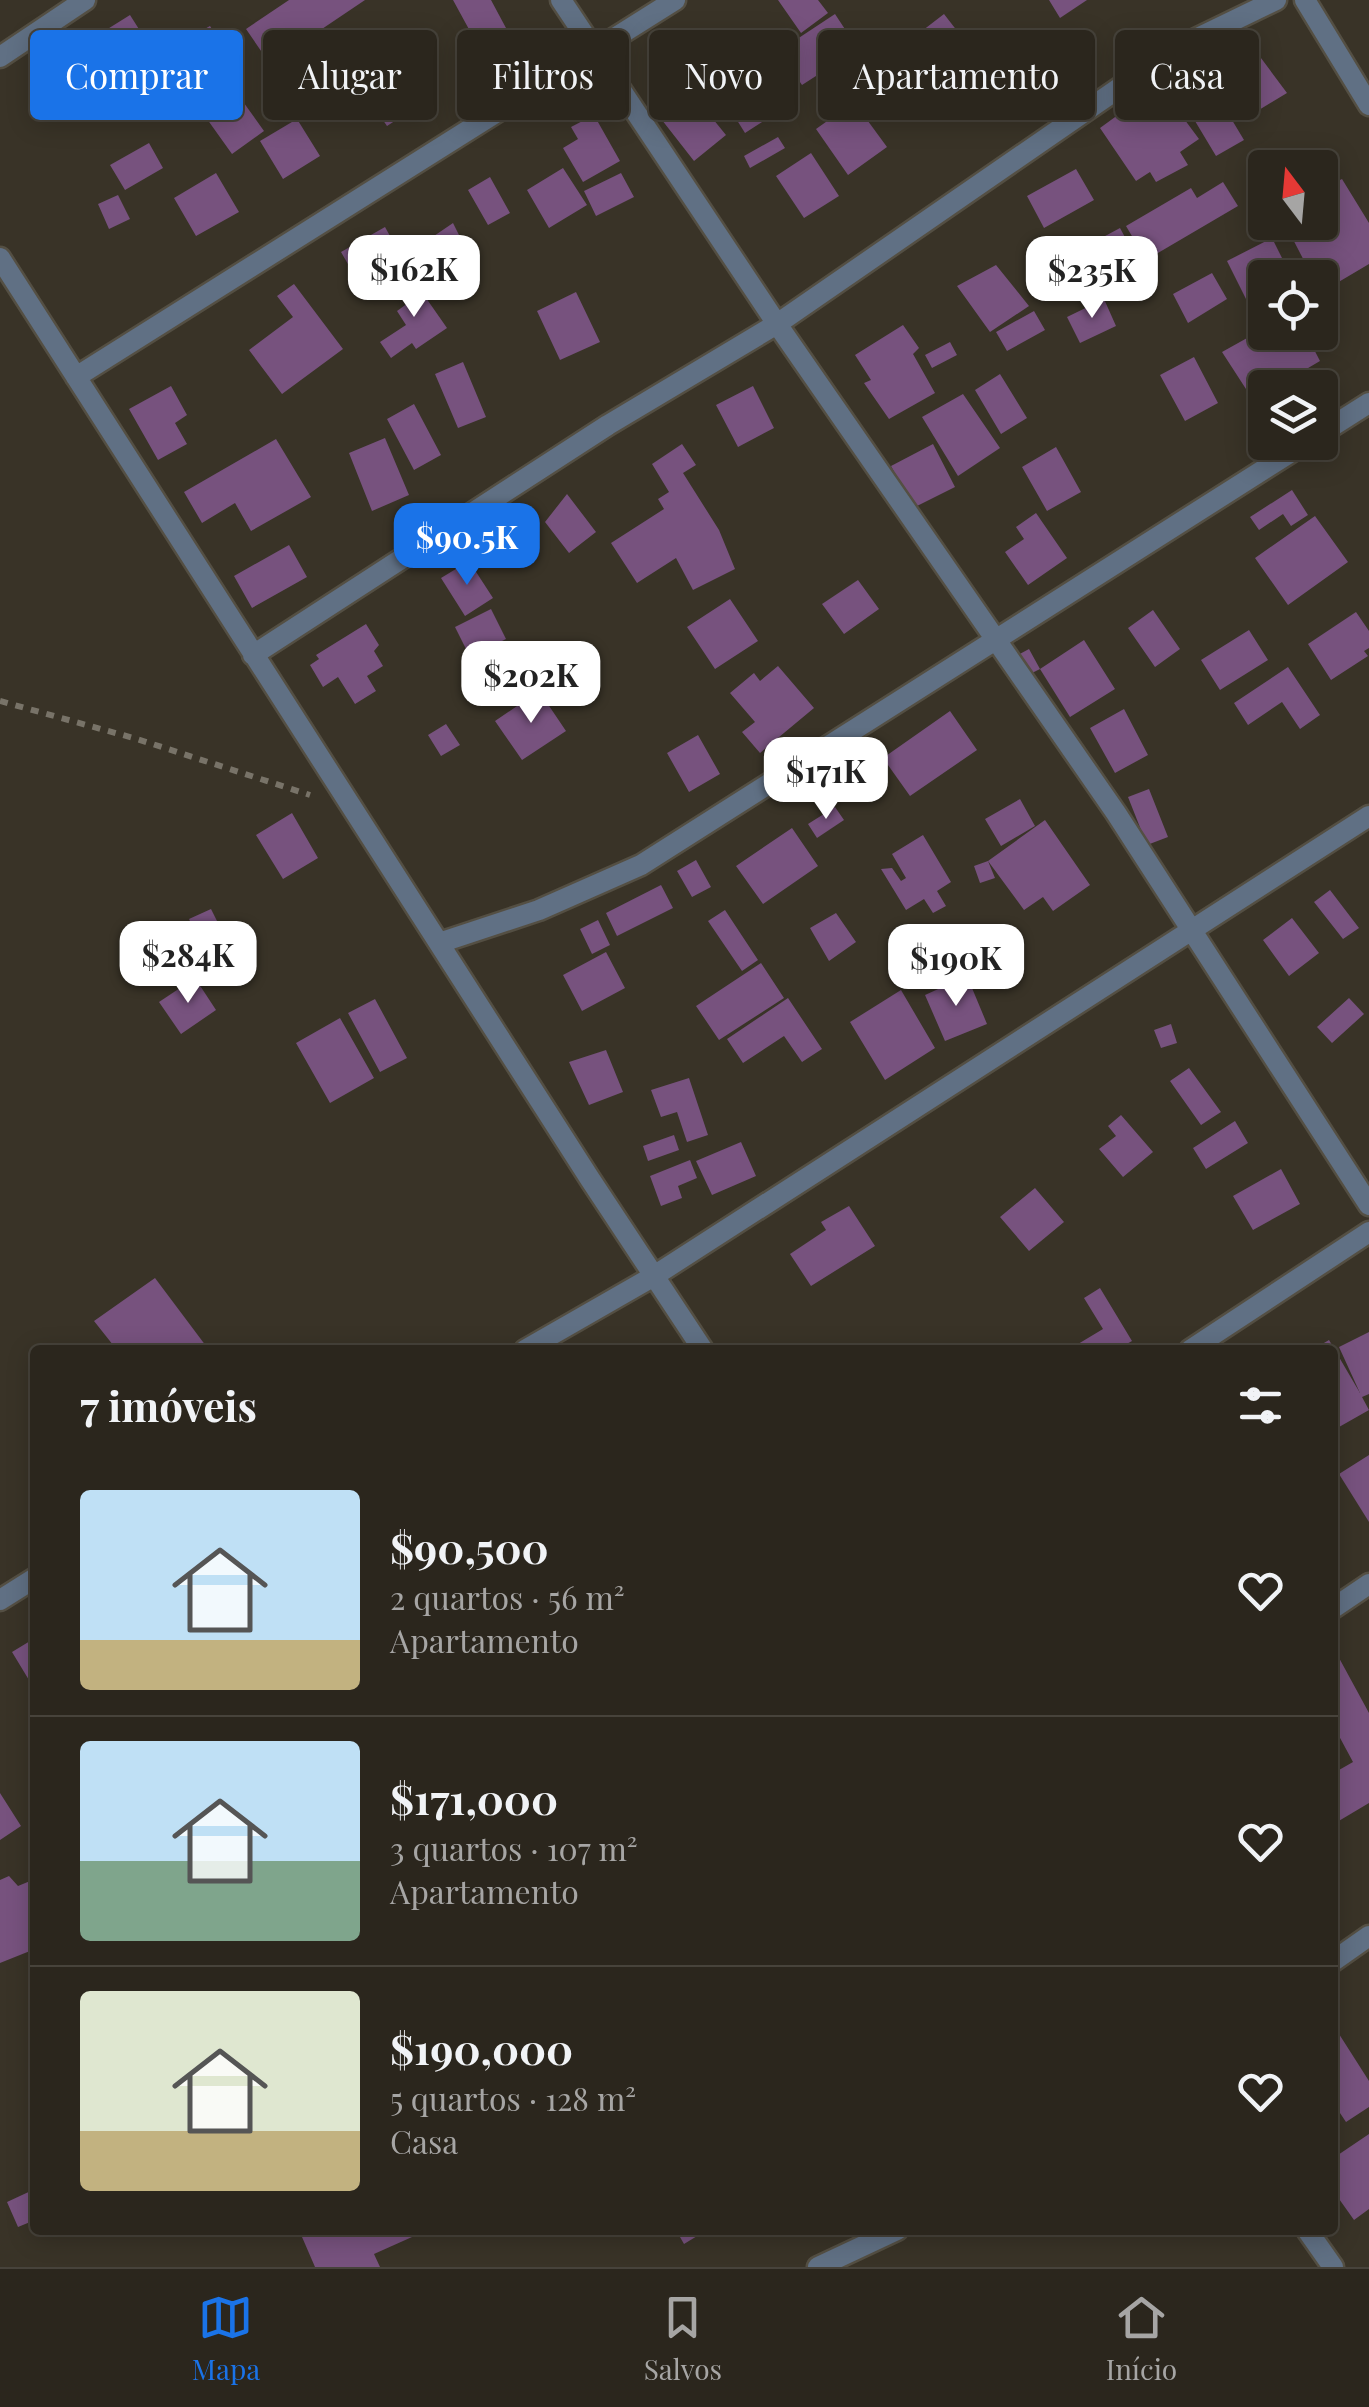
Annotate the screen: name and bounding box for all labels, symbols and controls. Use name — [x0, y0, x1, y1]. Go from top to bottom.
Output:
chip: Comprar — [30, 30, 243, 120]
chip: Alugar — [263, 30, 437, 120]
chip: Filtros — [457, 30, 629, 120]
chip: Novo — [649, 30, 798, 120]
chip: Apartamento — [818, 30, 1095, 120]
chip: Casa — [1115, 30, 1259, 120]
north arrow — [1248, 150, 1338, 240]
map controls — [1248, 150, 1338, 460]
pin: $162K — [344, 235, 484, 320]
pin: $235K — [1022, 236, 1162, 321]
text: $162K — [370, 246, 458, 289]
text: $235K — [1048, 247, 1136, 290]
button: locate — [1248, 260, 1338, 350]
button: layers — [1248, 370, 1338, 460]
pin: $90.5K — [386, 503, 548, 588]
text: $90.5K — [416, 514, 518, 557]
pin: $202K — [461, 641, 601, 726]
text: $202K — [483, 652, 579, 695]
pin: $171K — [756, 737, 896, 822]
text: $171K — [786, 748, 866, 791]
pin: $284K — [118, 921, 258, 1006]
pin: $190K — [886, 924, 1026, 1009]
text: $284K — [142, 932, 234, 975]
text: $190K — [910, 935, 1002, 978]
text: 7 imóveis — [80, 1377, 257, 1433]
icon: filters — [1233, 1378, 1288, 1433]
text: $90,500 — [390, 1519, 549, 1575]
icon: home — [160, 1530, 280, 1650]
icon: heart — [1233, 1563, 1288, 1618]
text: 2 quartos · 56 m² — [390, 1575, 625, 1618]
text: Apartamento — [390, 1618, 579, 1661]
text: $171,000 — [390, 1770, 558, 1826]
icon: home — [160, 1781, 280, 1901]
icon: heart — [1233, 1814, 1288, 1869]
text: 3 quartos · 107 m² — [390, 1826, 638, 1869]
text: Apartamento — [390, 1869, 579, 1912]
text: $190,000 — [390, 2020, 573, 2076]
icon: home — [160, 2031, 280, 2151]
icon: heart — [1233, 2064, 1288, 2119]
text: 5 quartos · 128 m² — [390, 2076, 636, 2119]
text: Casa — [390, 2119, 458, 2162]
tab: Mapa — [192, 2290, 260, 2387]
tab: Salvos — [644, 2290, 722, 2387]
tab: Início — [1106, 2290, 1177, 2387]

